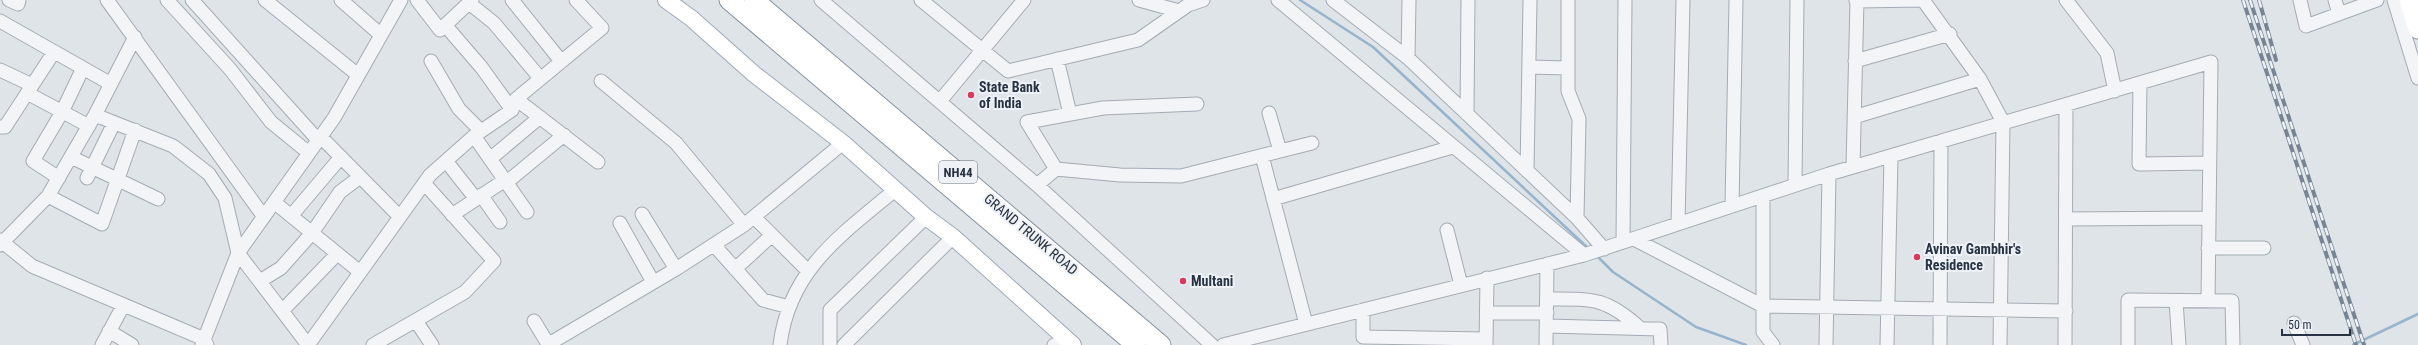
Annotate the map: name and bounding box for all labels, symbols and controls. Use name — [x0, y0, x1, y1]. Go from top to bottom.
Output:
place label: State Bank of India — [979, 79, 1040, 111]
marker: State Bank of India — [966, 90, 976, 100]
road number: NH44 — [939, 161, 977, 183]
street label: GRAND TRUNK ROAD — [981, 190, 1081, 278]
place label: Avinav Gambhir's Residence — [1925, 241, 2021, 273]
marker: Avinav Gambhir's Residence — [1912, 252, 1922, 262]
place label: Multani — [1191, 273, 1233, 289]
marker: Multani — [1178, 276, 1188, 286]
scale bar — [2282, 311, 2350, 337]
text: 50 m — [2288, 318, 2312, 332]

